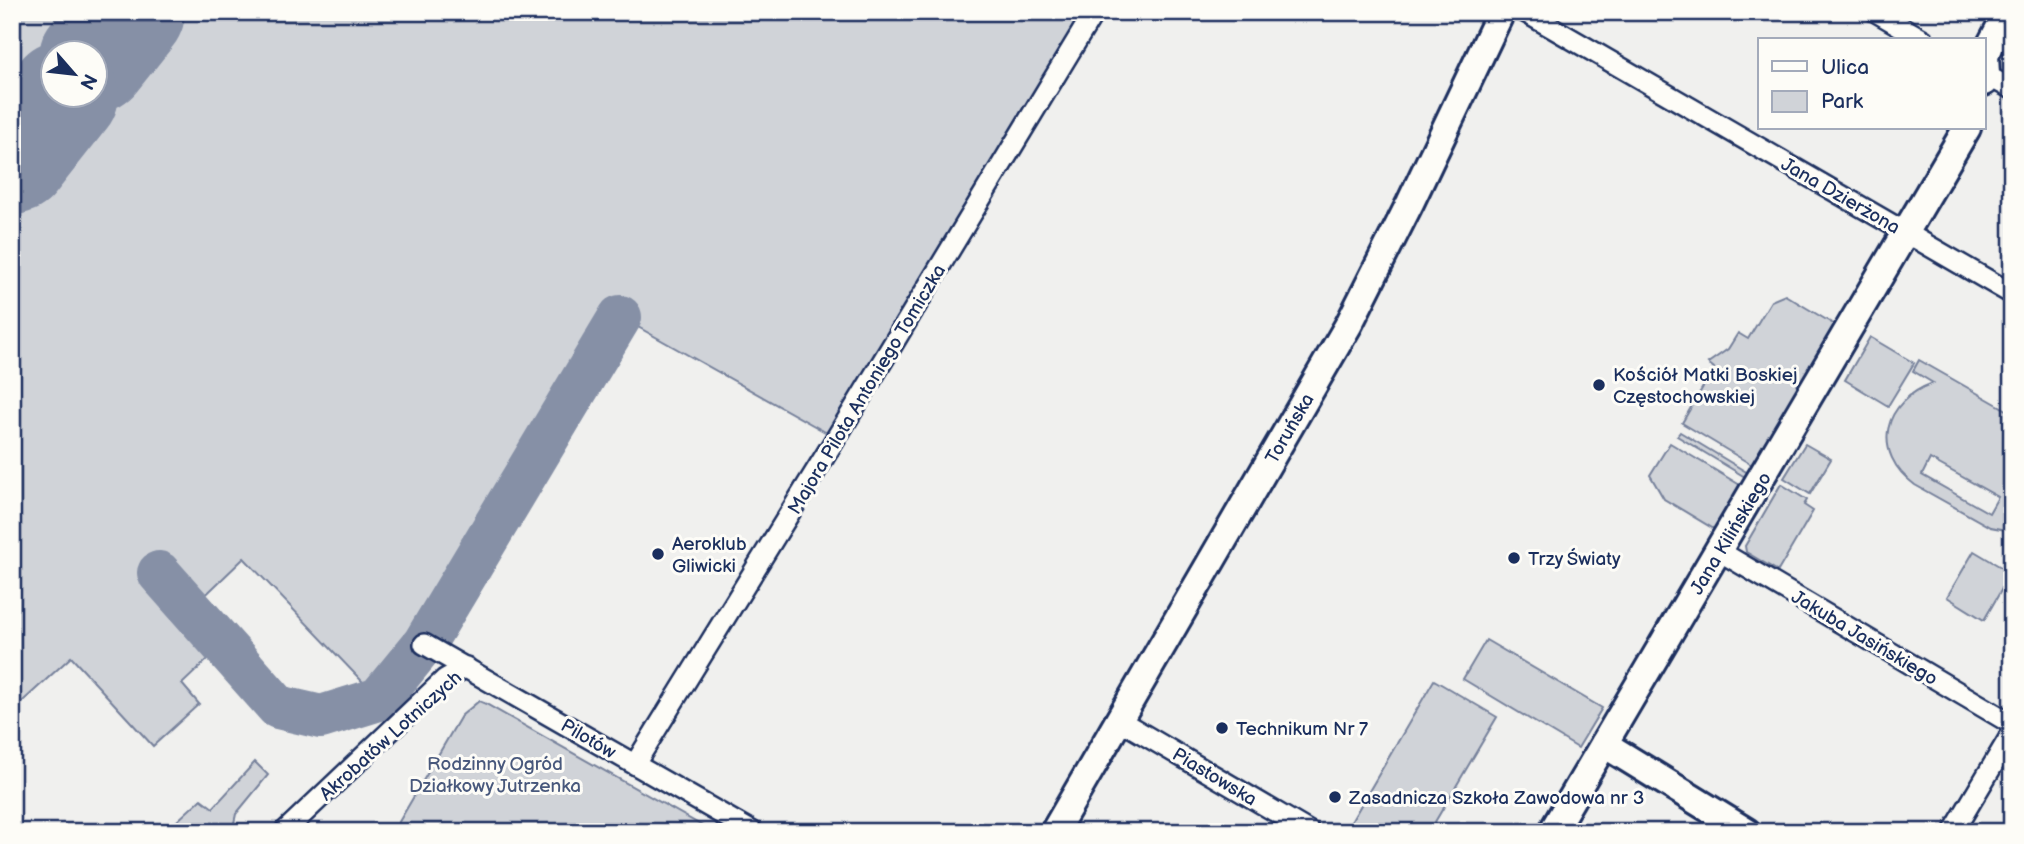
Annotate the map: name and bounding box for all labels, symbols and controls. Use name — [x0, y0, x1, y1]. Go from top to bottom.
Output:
north arrow — [38, 38, 108, 108]
legend — [1758, 38, 1986, 130]
text: Ulica — [1821, 55, 1869, 80]
text: N — [74, 70, 101, 93]
text: Park — [1821, 89, 1864, 114]
street label: Jana Dzierżona — [1777, 153, 1904, 240]
street label: Majora Pilota Antoniego Tomiczka — [783, 261, 951, 519]
place label: Kościół Matki Boskiej Częstochowskiej — [1613, 364, 1797, 409]
marker: Kościół Matki Boskiej Częstochowskiej — [1591, 377, 1607, 393]
street label: Toruńska — [1261, 390, 1320, 468]
street label: Jana Kilińskiego — [1686, 468, 1777, 599]
place label: Aeroklub Gliwicki — [672, 533, 747, 578]
marker: Aeroklub Gliwicki — [650, 546, 666, 562]
place label: Trzy Światy — [1528, 547, 1621, 571]
marker: Trzy Światy — [1506, 550, 1522, 566]
street label: Jakuba Jasińskiego — [1787, 586, 1941, 691]
street label: Akrobatów Lotniczych — [315, 666, 467, 806]
street label: Pilotów — [557, 714, 620, 764]
place label: Technikum Nr 7 — [1236, 718, 1369, 741]
marker: Technikum Nr 7 — [1214, 720, 1230, 736]
street label: Piastowska — [1168, 743, 1261, 811]
park label: Rodzinny Ogród Działkowy Jutrzenka — [409, 753, 581, 798]
place label: Zasadnicza Szkoła Zawodowa nr 3 — [1348, 787, 1644, 810]
marker: Zasadnicza Szkoła Zawodowa nr 3 — [1327, 789, 1343, 805]

